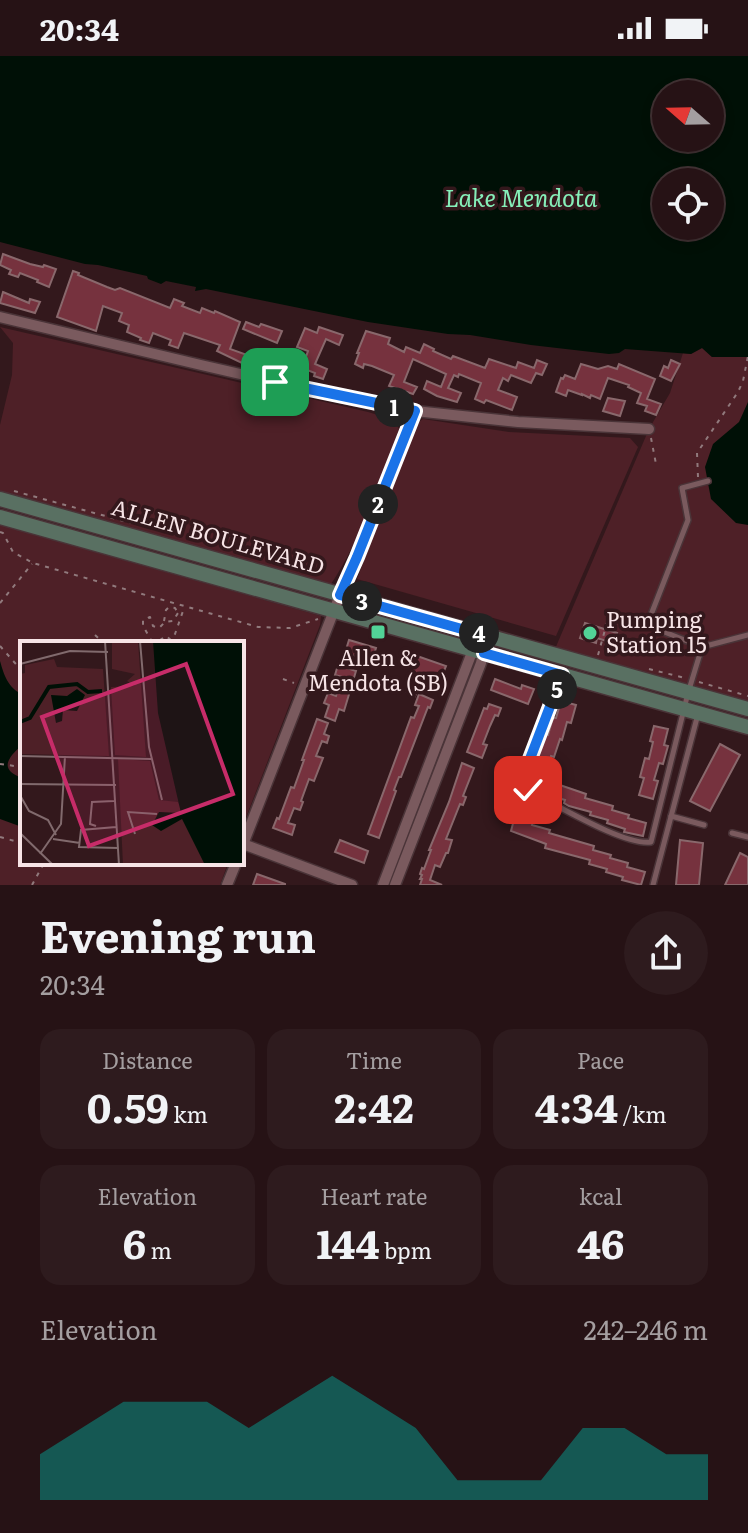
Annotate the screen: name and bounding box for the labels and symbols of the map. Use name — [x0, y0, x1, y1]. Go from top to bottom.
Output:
north arrow — [652, 80, 724, 152]
water label: Lake Mendota — [445, 179, 598, 214]
pin — [241, 348, 309, 416]
pin: 1 — [374, 387, 414, 427]
pin: 2 — [358, 484, 398, 524]
street label: ALLEN BOULEVARD — [108, 489, 329, 582]
pin: 3 — [342, 581, 382, 621]
place label: Pumping Station 15 — [606, 602, 707, 660]
pin: 4 — [459, 613, 499, 653]
marker: Allen & Mendota (SB) — [369, 623, 387, 641]
marker: Pumping Station 15 — [581, 624, 599, 642]
place label: Allen & Mendota (SB) — [308, 640, 448, 698]
inset map — [20, 641, 244, 865]
pin: 5 — [537, 669, 577, 709]
pin — [494, 756, 562, 824]

